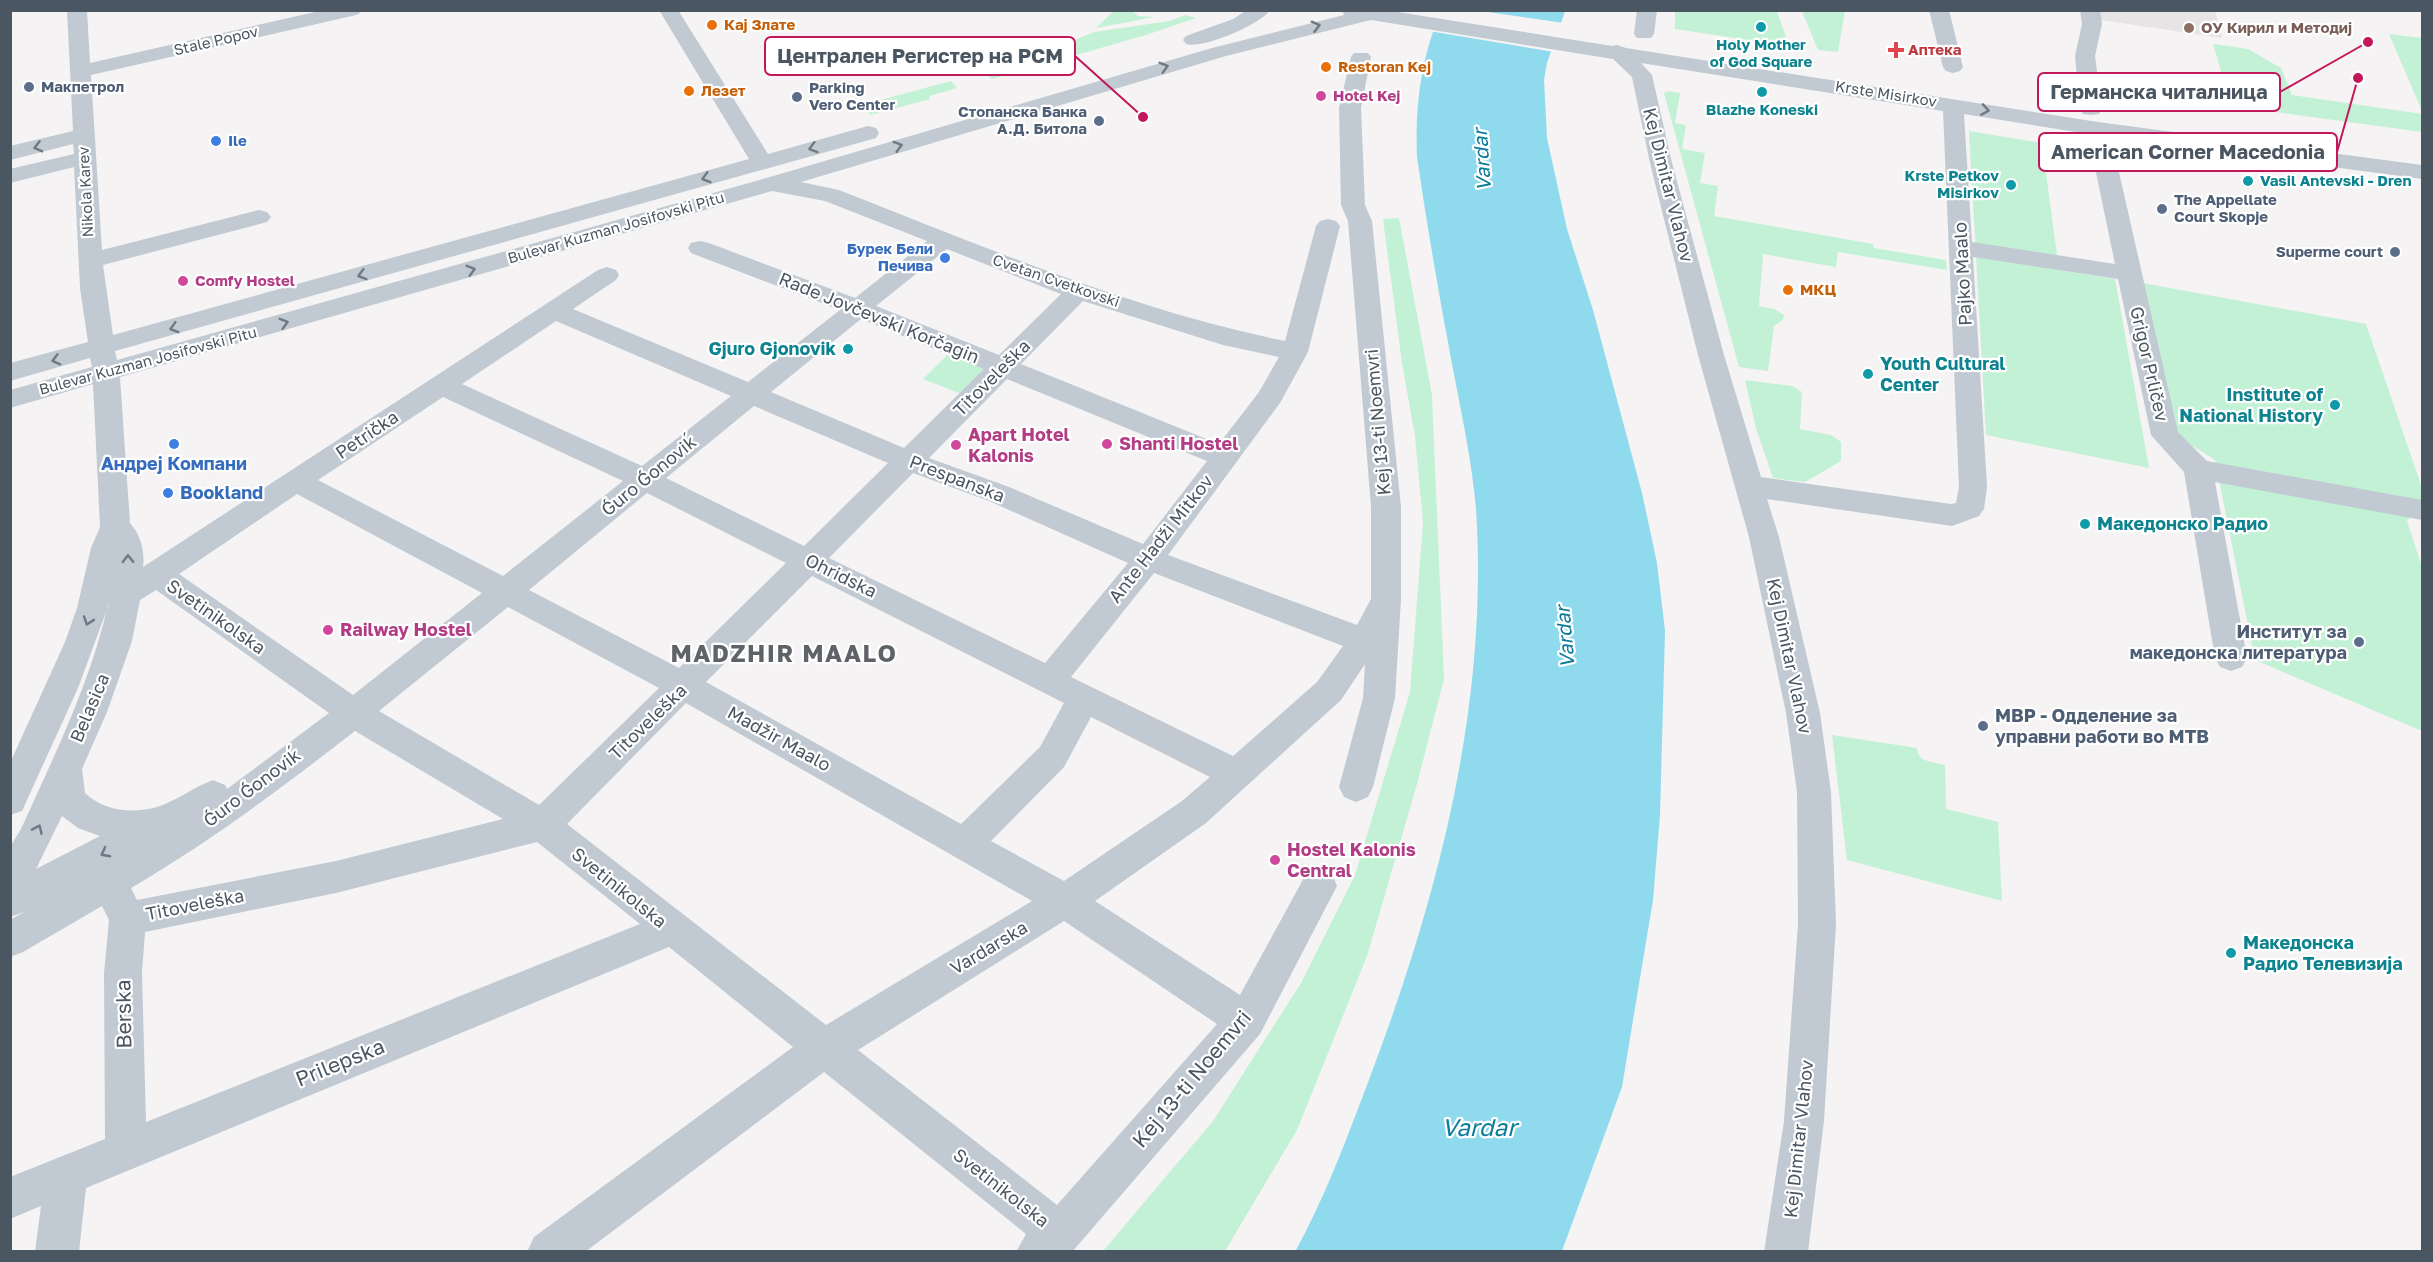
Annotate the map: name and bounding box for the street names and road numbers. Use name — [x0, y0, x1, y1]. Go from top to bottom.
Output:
street label: Stale Popov — [172, 21, 260, 58]
street label: Krste Misirkov — [1834, 76, 1939, 110]
street label: Kej Dimitar Vlahov — [1639, 105, 1699, 264]
street label: Nikola Karev — [74, 146, 96, 238]
street label: Bulevar Kuzman Josifovski Pitu — [505, 187, 726, 267]
street label: Pajko Maalo — [1948, 222, 1976, 327]
street label: Cvetan Cvetkovski — [990, 250, 1122, 310]
street label: Rade Jovčevski Korčagin — [776, 267, 983, 367]
street label: Grigor Prličev — [2126, 304, 2174, 423]
street label: Bulevar Kuzman Josifovski Pitu — [37, 322, 259, 398]
street label: Titoveleška — [948, 334, 1034, 420]
street label: Kej 13-ti Noemvri — [1360, 348, 1394, 496]
street label: Petrička — [331, 405, 402, 463]
street label: Ǵuro Ǵonoviḱ — [596, 430, 700, 520]
street label: Prespanska — [906, 450, 1008, 506]
street label: Ante Hadži Mitkov — [1103, 470, 1217, 607]
street label: Ohridska — [802, 548, 881, 602]
street label: Svetinikolska — [163, 574, 270, 658]
street label: Kej Dimitar Vlahov — [1763, 576, 1817, 736]
street label: Belasica — [65, 670, 113, 745]
street label: Titoveleška — [604, 679, 691, 764]
street label: Madžir Maalo — [724, 701, 835, 775]
street label: Ǵuro Ǵonoviḱ — [198, 743, 304, 831]
street label: Svetinikolska — [568, 842, 671, 932]
street label: Titoveleška — [144, 884, 246, 924]
street label: Vardarska — [946, 916, 1031, 979]
street label: Berska — [109, 979, 137, 1049]
street label: Kej 13-ti Noemvri — [1126, 1004, 1256, 1152]
street label: Prilepska — [291, 1032, 388, 1092]
street label: Kej Dimitar Vlahov — [1779, 1059, 1817, 1219]
street label: Svetinikolska — [949, 1143, 1054, 1231]

